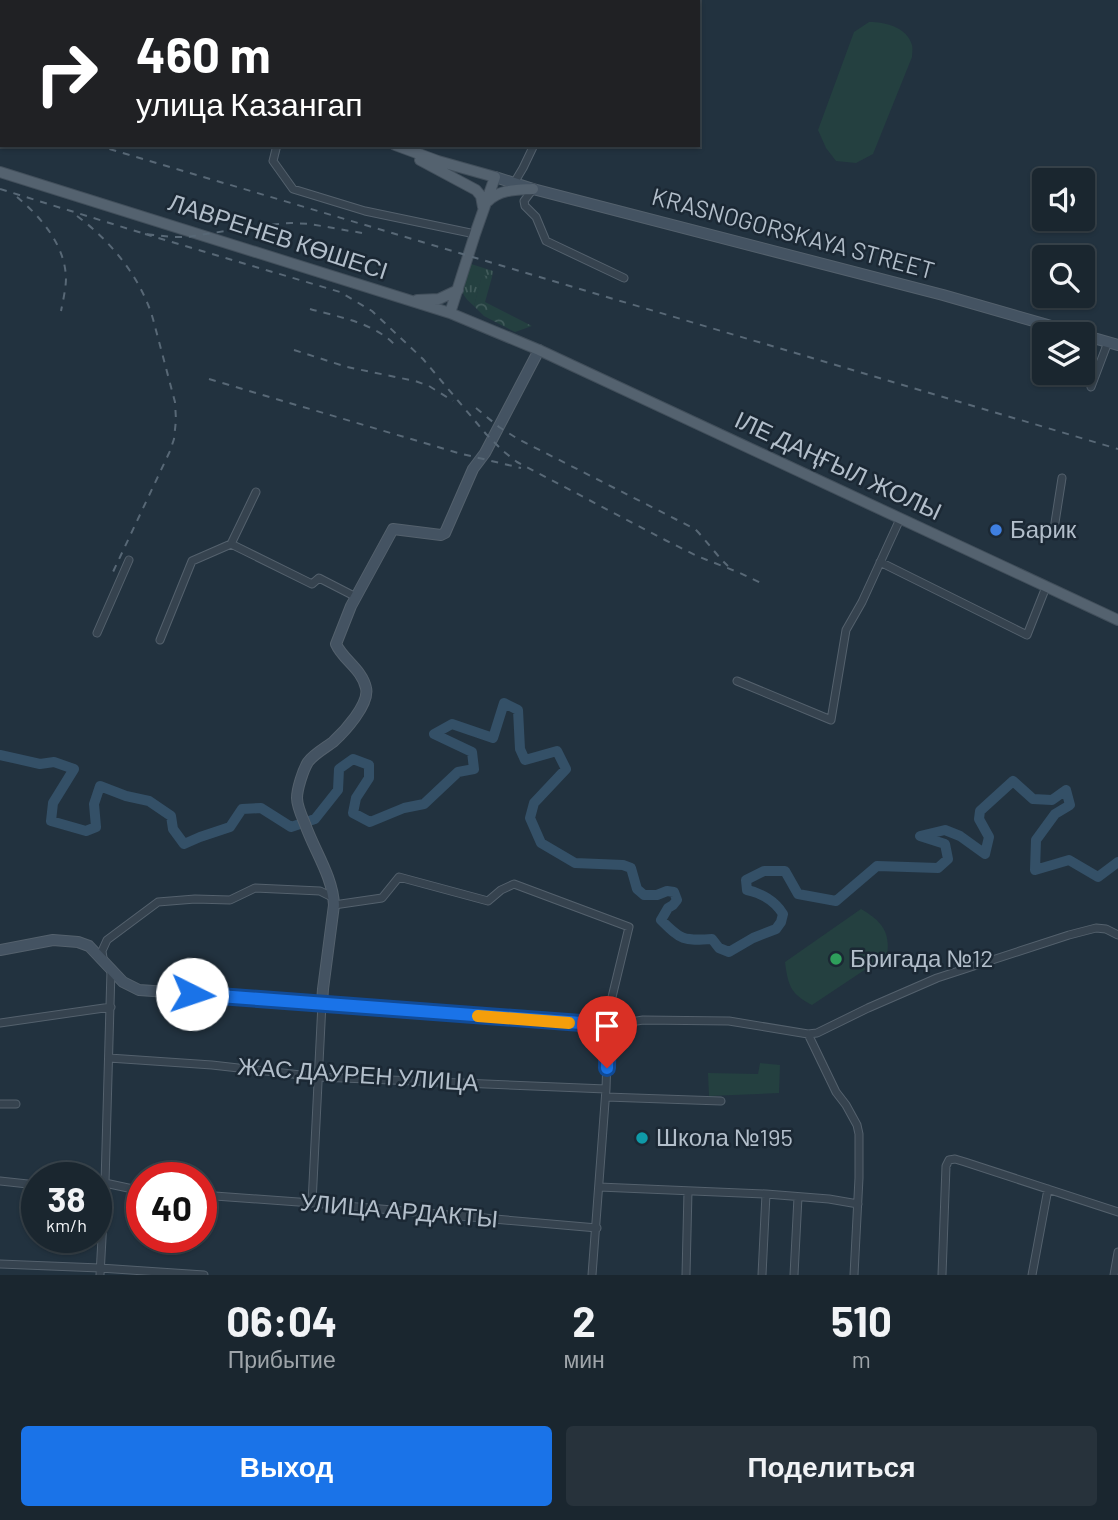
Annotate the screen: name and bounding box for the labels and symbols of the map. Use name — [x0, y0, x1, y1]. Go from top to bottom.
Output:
street label: KRASNOGORSKAYA STREET — [649, 181, 938, 284]
street label: ЛАВРЕНЕВ КӨШЕСІ — [165, 186, 392, 285]
street label: ІЛЕ ДАҢҒЫЛ ЖОЛЫ — [731, 404, 947, 525]
place label: Барик — [1010, 514, 1077, 543]
marker: Барик — [988, 522, 1004, 538]
place label: Бригада №12 — [850, 943, 993, 972]
marker: Бригада №12 — [828, 951, 844, 967]
position arrow — [155, 957, 229, 1031]
pin — [577, 996, 637, 1068]
street label: ЖАС ДАУРЕН УЛИЦА — [237, 1051, 480, 1096]
place label: Школа №195 — [656, 1122, 793, 1151]
marker: Школа №195 — [634, 1130, 650, 1146]
speed limit sign: 40 — [126, 1162, 217, 1253]
street label: УЛИЦА АРДАКТЫ — [299, 1186, 499, 1233]

